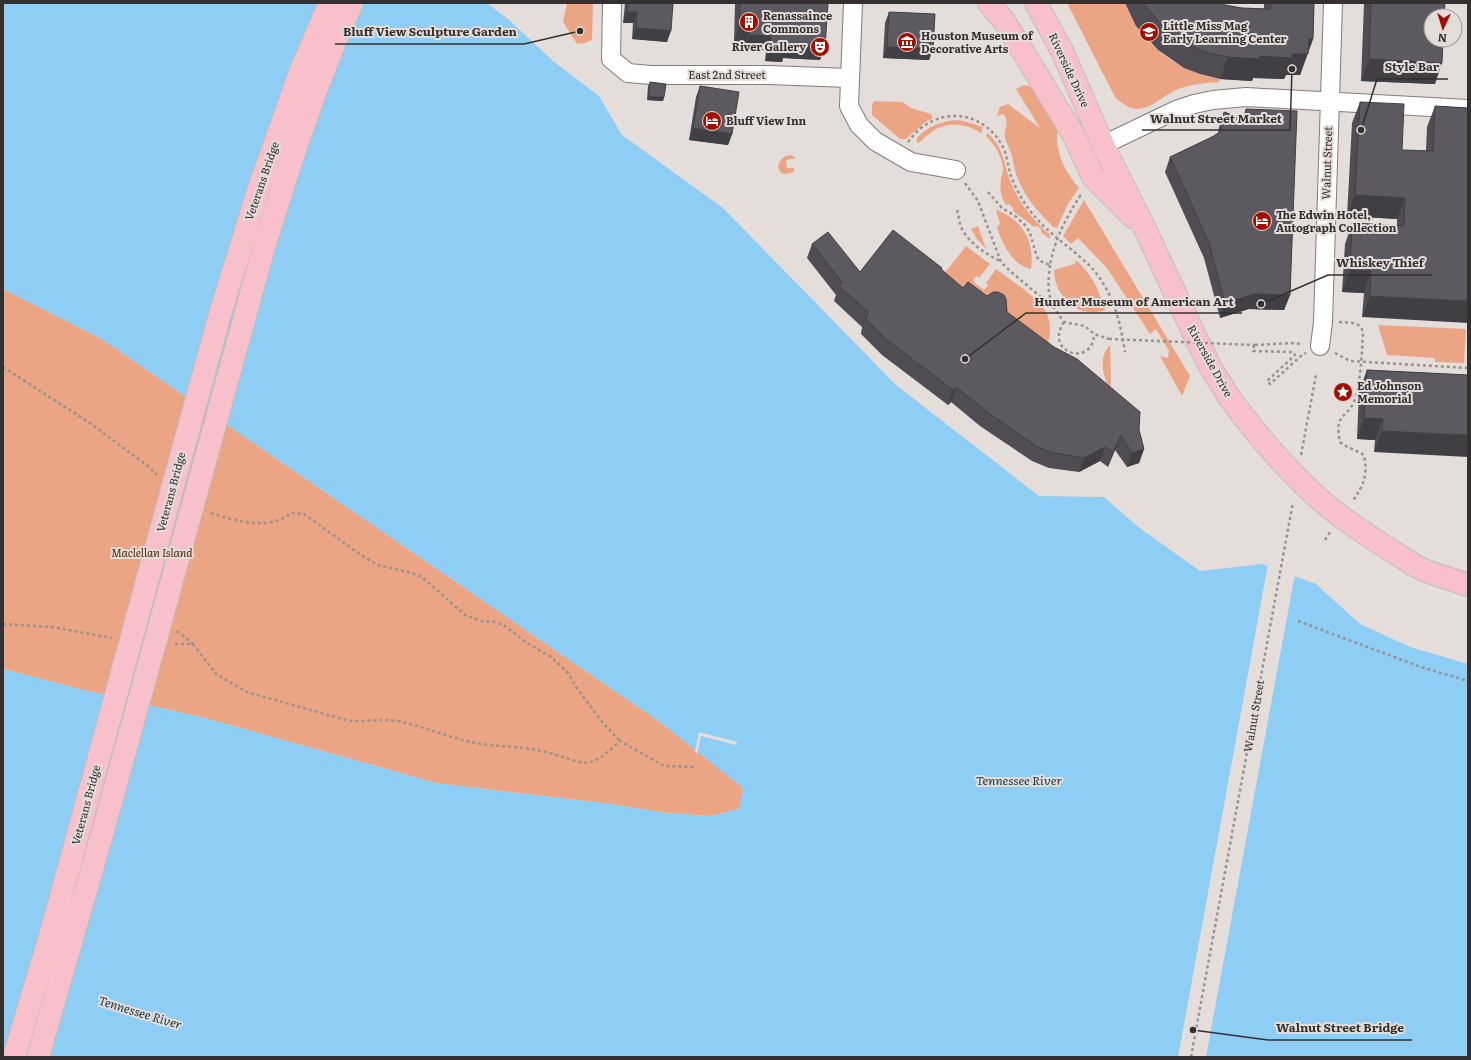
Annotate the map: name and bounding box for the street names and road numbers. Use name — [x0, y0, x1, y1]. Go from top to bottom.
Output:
street label: Riverside Drive — [1046, 30, 1094, 110]
street label: East 2nd Street — [688, 66, 766, 82]
street label: Walnut Street — [1317, 126, 1335, 200]
street label: Veterans Bridge — [240, 139, 282, 222]
street label: Riverside Drive — [1184, 321, 1238, 400]
street label: Veterans Bridge — [152, 450, 189, 534]
street label: Walnut Street — [1239, 678, 1267, 753]
street label: Veterans Bridge — [67, 763, 104, 847]

